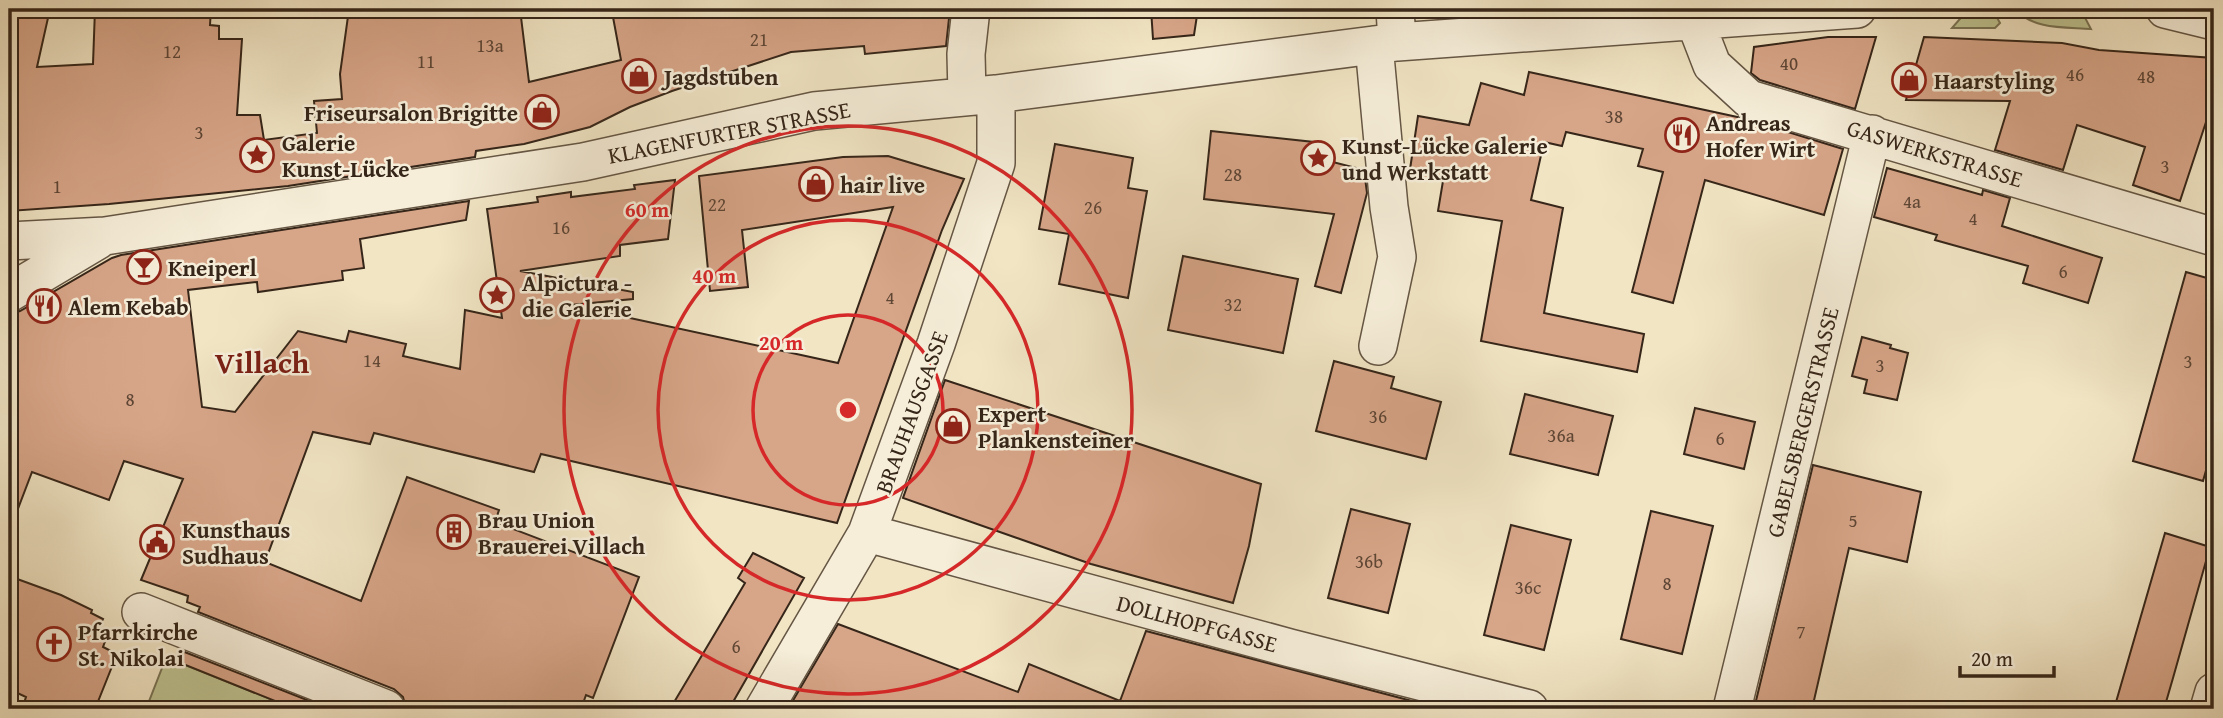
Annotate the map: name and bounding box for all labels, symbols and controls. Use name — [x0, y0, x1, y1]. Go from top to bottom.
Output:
house number: 21 — [750, 25, 768, 53]
house number: 13a — [476, 31, 504, 59]
house number: 12 — [163, 37, 181, 65]
house number: 11 — [417, 47, 435, 75]
house number: 40 — [1780, 49, 1798, 77]
shop icon: Jagdstuben — [620, 57, 658, 95]
place label: Jagdstuben — [660, 60, 779, 93]
house number: 46 — [2066, 60, 2084, 88]
shop icon: Haarstyling — [1890, 61, 1928, 99]
house number: 48 — [2137, 62, 2155, 90]
place label: Haarstyling — [1934, 64, 2055, 97]
street label: KLAGENFURTER STRASSE — [605, 92, 853, 172]
shop icon: Friseursalon Brigitte — [523, 93, 561, 131]
place label: Friseursalon Brigitte — [304, 96, 518, 129]
house number: 38 — [1605, 102, 1623, 130]
place label: Andreas Hofer Wirt — [1706, 106, 1815, 165]
street label: GASWERKSTRASSE — [1843, 111, 2027, 195]
restaurant icon: Andreas Hofer Wirt — [1663, 116, 1701, 154]
house number: 3 — [194, 118, 204, 146]
place label: Galerie Kunst-Lücke — [282, 126, 410, 185]
place label: Kunst-Lücke Galerie und Werkstatt — [1342, 129, 1548, 188]
place icon: Galerie Kunst-Lücke — [238, 136, 276, 174]
place icon: Kunst-Lücke Galerie und Werkstatt — [1299, 139, 1337, 177]
house number: 3 — [2160, 152, 2170, 180]
house number: 28 — [1224, 160, 1242, 188]
shop icon: hair live — [797, 165, 835, 203]
place label: hair live — [840, 168, 925, 201]
house number: 1 — [52, 172, 62, 200]
house number: 4a — [1903, 187, 1921, 215]
house number: 22 — [708, 190, 726, 218]
house number: 26 — [1084, 193, 1102, 221]
text: 60 m — [625, 194, 669, 225]
house number: 4 — [1968, 204, 1978, 232]
house number: 16 — [552, 213, 570, 241]
bar icon: Kneiperl — [125, 248, 163, 286]
place label: Kneiperl — [168, 251, 257, 284]
house number: 6 — [2058, 257, 2068, 285]
text: 40 m — [692, 260, 736, 291]
place label: Alpictura - die Galerie — [522, 266, 632, 325]
place icon: Alpictura - die Galerie — [478, 276, 516, 314]
house number: 4 — [885, 283, 895, 311]
restaurant icon: Alem Kebab — [25, 287, 63, 325]
place label: Alem Kebab — [68, 290, 189, 323]
house number: 32 — [1224, 290, 1242, 318]
street label: GABELSBERGERSTRASSE — [1757, 303, 1847, 541]
street label: BRAUHAUSGASSE — [866, 326, 956, 498]
text: 20 m — [759, 327, 803, 358]
district label: Villach — [215, 340, 310, 384]
house number: 14 — [363, 346, 381, 374]
house number: 3 — [2183, 347, 2193, 375]
house number: 3 — [1875, 351, 1885, 379]
house number: 8 — [125, 385, 135, 413]
place label: Expert Plankensteiner — [978, 397, 1134, 456]
centre of rings — [836, 398, 860, 422]
house number: 36 — [1369, 402, 1387, 430]
shop icon: Expert Plankensteiner — [934, 407, 972, 445]
house number: 36a — [1547, 421, 1575, 449]
house number: 6 — [1715, 424, 1725, 452]
place label: Brau Union Brauerei Villach — [478, 503, 645, 562]
house number: 5 — [1848, 506, 1858, 534]
place label: Kunsthaus Sudhaus — [182, 513, 290, 572]
building icon: Brau Union Brauerei Villach — [435, 513, 473, 551]
public building icon: Kunsthaus Sudhaus — [138, 523, 176, 561]
house number: 36b — [1355, 547, 1383, 575]
house number: 8 — [1662, 569, 1672, 597]
house number: 36c — [1515, 573, 1541, 601]
street label: DOLLHOPFGASSE — [1113, 586, 1281, 660]
place label: Pfarrkirche St. Nikolai — [78, 615, 198, 674]
house number: 7 — [1796, 617, 1806, 645]
church icon: Pfarrkirche St. Nikolai — [35, 625, 73, 663]
house number: 6 — [731, 632, 741, 660]
scale bar — [1960, 634, 2055, 678]
text: 20 m — [1971, 643, 2013, 674]

